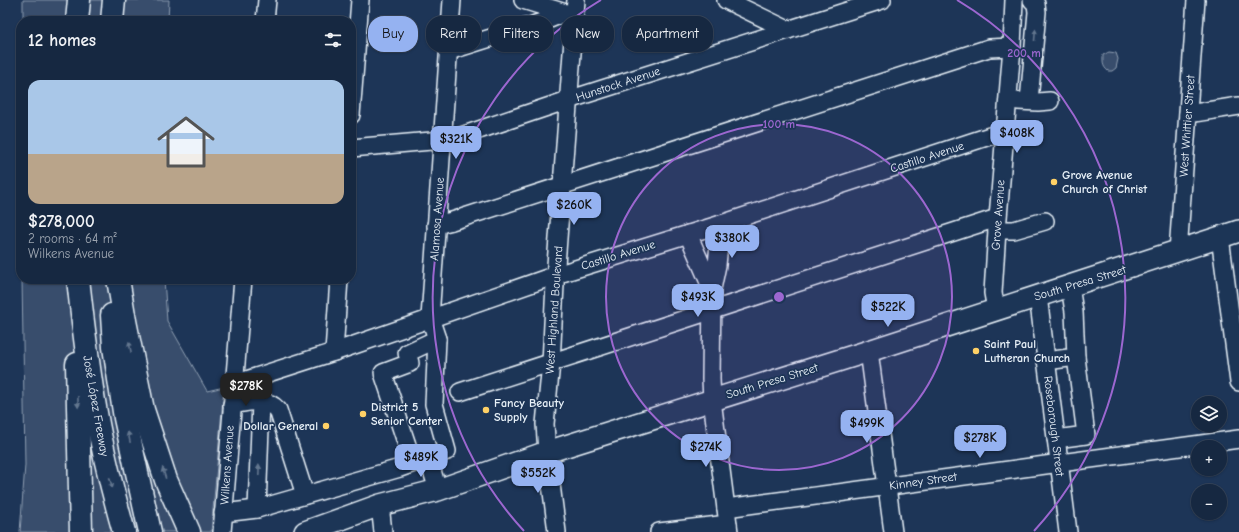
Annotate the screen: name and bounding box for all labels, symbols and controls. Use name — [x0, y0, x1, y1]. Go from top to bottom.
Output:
chip: Buy — [368, 16, 418, 52]
chip: Rent — [426, 16, 481, 52]
chip: Filters — [489, 16, 553, 52]
chip: New — [561, 16, 614, 52]
chip: Apartment — [622, 16, 713, 52]
icon: filters — [322, 29, 344, 51]
one-way arrow — [1032, 29, 1038, 41]
text: 12 homes — [28, 31, 96, 50]
text: 200 m — [1007, 46, 1041, 60]
street label: Hunstock Avenue — [574, 64, 662, 104]
street label: West Whittier Street — [1176, 74, 1198, 177]
icon: home — [150, 106, 222, 178]
text: 100 m — [763, 117, 795, 131]
pin: $408K — [989, 120, 1045, 154]
text: $408K — [999, 125, 1035, 140]
pin: $321K — [428, 126, 484, 160]
text: $321K — [439, 131, 473, 146]
street label: Castillo Avenue — [888, 138, 966, 176]
place label: Grove Avenue Church of Christ — [1062, 168, 1148, 196]
street label: Alamosa Avenue — [427, 177, 447, 261]
marker: Grove Avenue Church of Christ — [1049, 177, 1059, 187]
street label: Grove Avenue — [989, 179, 1007, 251]
pin: $260K — [546, 192, 602, 226]
text: $260K — [556, 197, 592, 212]
text: $278,000 — [28, 212, 95, 231]
pin: $380K — [704, 225, 760, 259]
text: $380K — [714, 230, 750, 245]
text: 2 rooms · 64 m² — [28, 231, 117, 246]
street label: Castillo Avenue — [579, 237, 657, 273]
street label: West Highland Boulevard — [543, 245, 565, 375]
text: Wilkens Avenue — [28, 246, 114, 261]
street label: South Presa Street — [1032, 262, 1128, 304]
pin: $493K — [670, 284, 726, 318]
text: $493K — [681, 289, 715, 304]
centre of rings — [772, 290, 786, 304]
pin: $522K — [860, 294, 916, 328]
text: $522K — [871, 299, 906, 314]
place label: Saint Paul Lutheran Church — [984, 337, 1070, 365]
one-way arrow — [127, 341, 133, 353]
marker: Saint Paul Lutheran Church — [971, 346, 981, 356]
street label: José López Freeway — [80, 354, 112, 458]
street label: South Presa Street — [724, 360, 820, 402]
pin: $278K — [218, 373, 274, 407]
street label: Roseborough Street — [1041, 375, 1067, 477]
text: $278K — [229, 378, 263, 393]
one-way arrow — [74, 396, 81, 408]
place label: Fancy Beauty Supply — [494, 396, 564, 424]
map controls — [1191, 396, 1227, 520]
button: layers — [1191, 396, 1227, 432]
place label: District 5 Senior Center — [371, 400, 442, 428]
marker: Fancy Beauty Supply — [481, 405, 491, 415]
marker: District 5 Senior Center — [358, 409, 368, 419]
pin: $499K — [839, 410, 895, 444]
text: $499K — [850, 415, 884, 430]
place label: Dollar General — [243, 419, 318, 433]
marker: Dollar General — [321, 421, 331, 431]
street label: Wilkens Avenue — [217, 425, 237, 505]
pin: $278K — [952, 425, 1008, 459]
text: $278K — [963, 430, 997, 445]
one-way arrow — [125, 431, 131, 443]
pin: $274K — [678, 434, 734, 468]
text: $274K — [690, 439, 722, 454]
button: + — [1191, 440, 1227, 476]
pin: $489K — [393, 444, 449, 478]
text: $489K — [404, 449, 438, 464]
pin: $552K — [510, 460, 566, 494]
one-way arrow — [255, 464, 262, 476]
text: $552K — [520, 465, 556, 480]
one-way arrow — [161, 466, 167, 478]
street label: Kinney Street — [888, 469, 958, 493]
one-way arrow — [108, 477, 114, 489]
button: − — [1191, 484, 1227, 520]

